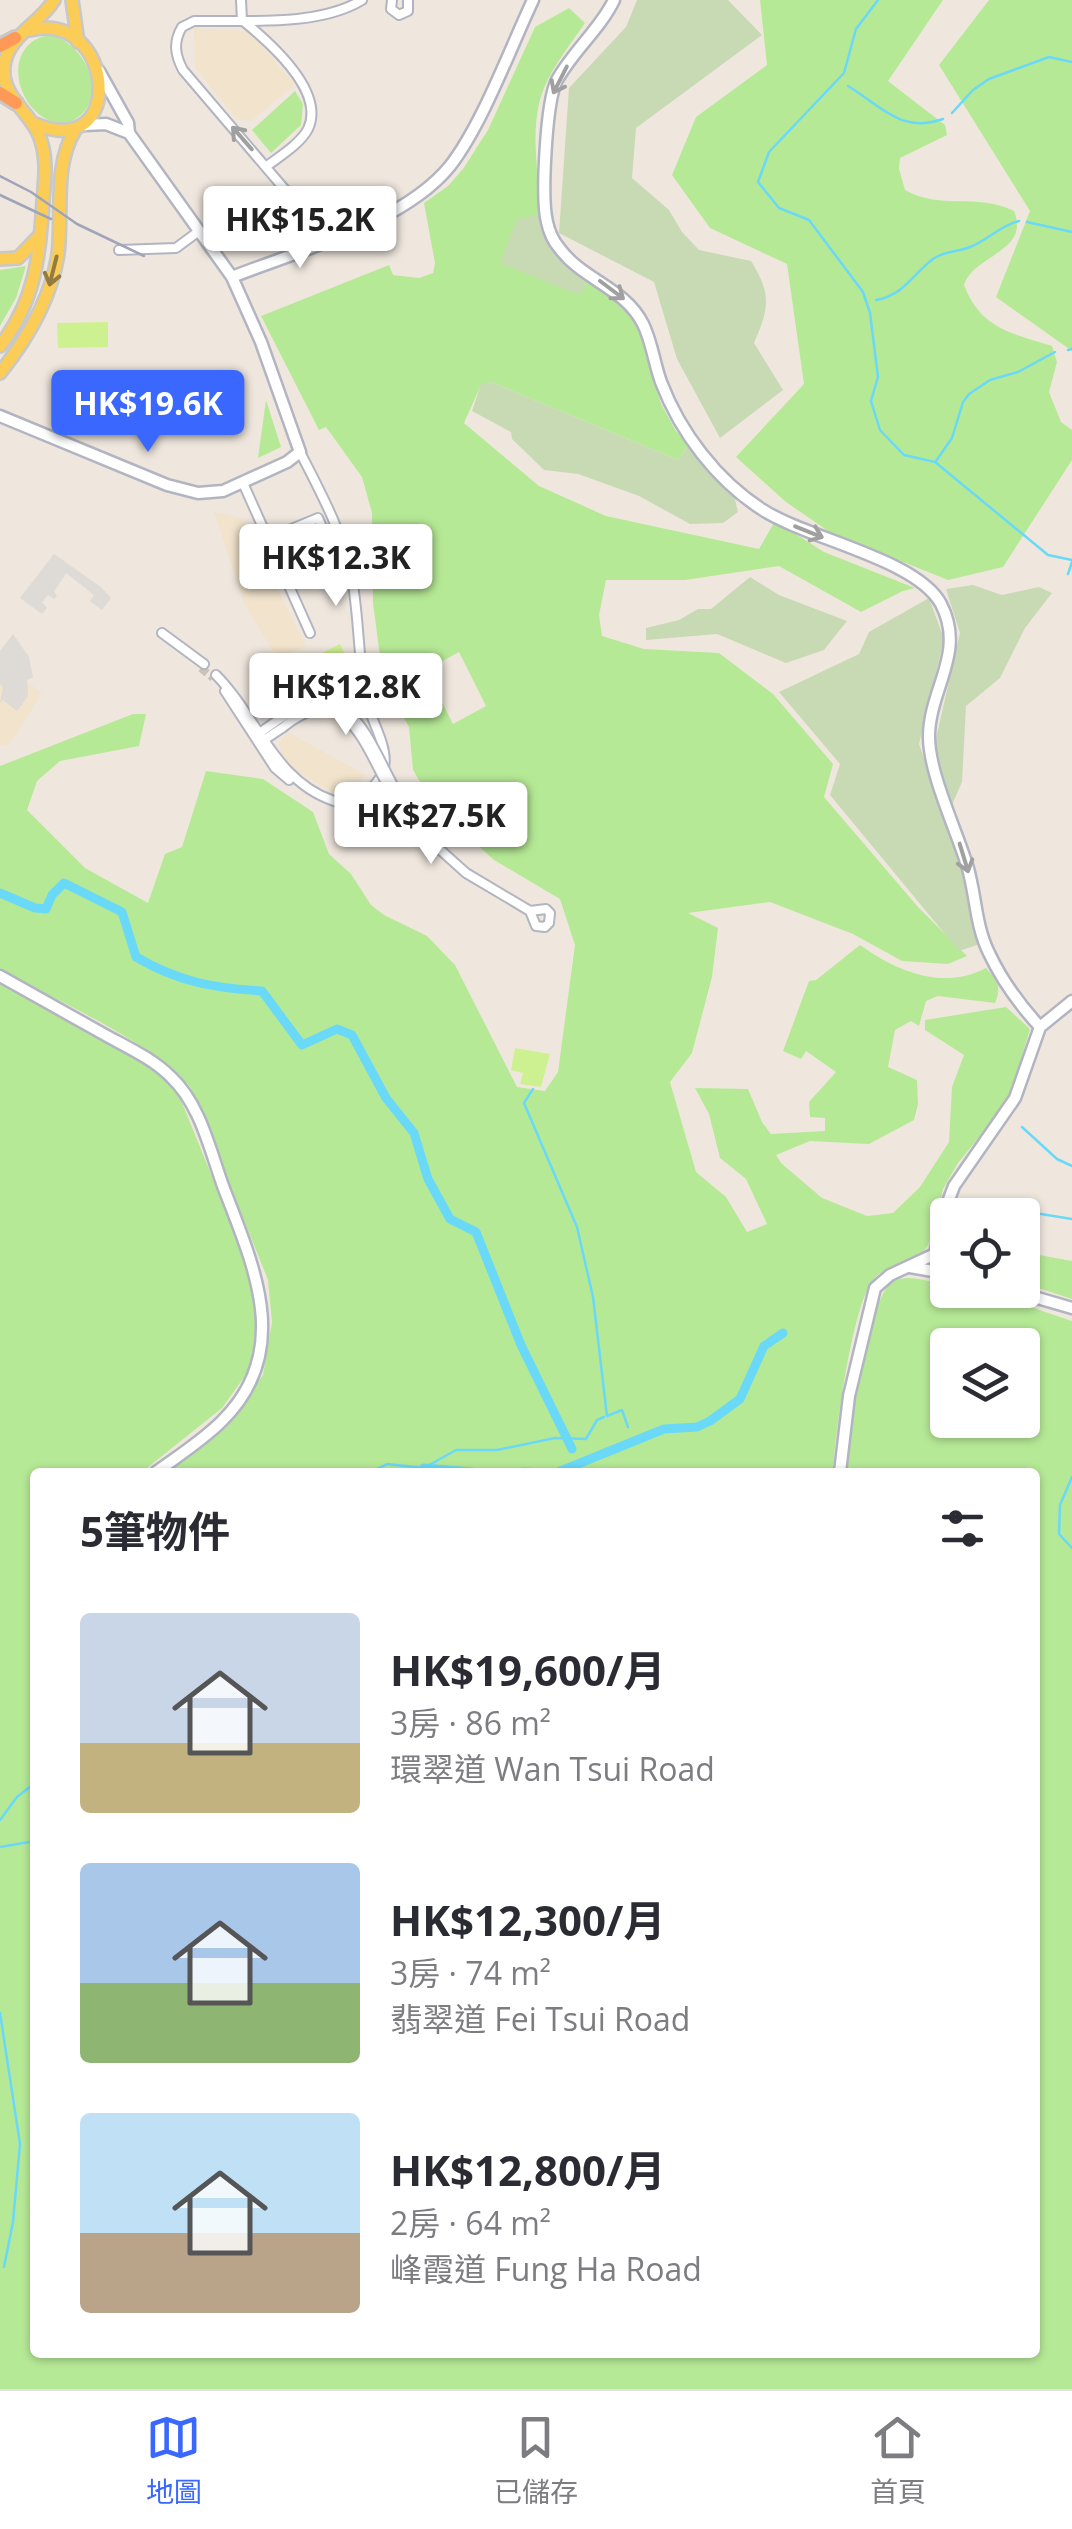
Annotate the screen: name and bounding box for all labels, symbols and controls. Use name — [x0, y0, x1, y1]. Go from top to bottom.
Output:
one-way arrow — [550, 65, 569, 95]
one-way arrow — [230, 126, 253, 151]
pin: HK$15.2K — [197, 186, 403, 271]
text: HK$15.2K — [225, 197, 375, 240]
one-way arrow — [43, 255, 62, 286]
one-way arrow — [598, 279, 625, 300]
pin: HK$19.6K — [45, 370, 251, 455]
text: HK$19.6K — [73, 381, 223, 424]
pin: HK$12.3K — [233, 524, 439, 609]
one-way arrow — [793, 525, 824, 543]
text: HK$12.3K — [261, 535, 411, 578]
pin: HK$12.8K — [243, 653, 449, 738]
text: HK$12.8K — [271, 664, 421, 707]
pin: HK$27.5K — [328, 782, 534, 867]
text: HK$27.5K — [356, 793, 506, 836]
one-way arrow — [956, 842, 974, 874]
map controls — [930, 1198, 1040, 1438]
button: locate — [930, 1198, 1040, 1308]
button: layers — [930, 1328, 1040, 1438]
icon: filters — [935, 1501, 990, 1556]
text: 5筆物件 — [80, 1502, 230, 1559]
text: HK$19,600/月 — [390, 1641, 665, 1698]
icon: home — [160, 1653, 280, 1773]
text: 3房 · 86 m² — [390, 1701, 551, 1744]
text: 環翠道 Wan Tsui Road — [390, 1747, 715, 1790]
text: HK$12,300/月 — [390, 1891, 665, 1948]
icon: home — [160, 1903, 280, 2023]
text: 3房 · 74 m² — [390, 1951, 551, 1994]
text: 翡翠道 Fei Tsui Road — [390, 1997, 690, 2040]
text: HK$12,800/月 — [390, 2141, 665, 2198]
icon: home — [160, 2153, 280, 2273]
text: 2房 · 64 m² — [390, 2201, 551, 2244]
text: 峰霞道 Fung Ha Road — [390, 2247, 702, 2290]
tab: 地圖 — [146, 2410, 202, 2510]
tab: 已儲存 — [494, 2410, 578, 2510]
tab: 首頁 — [870, 2410, 926, 2510]

